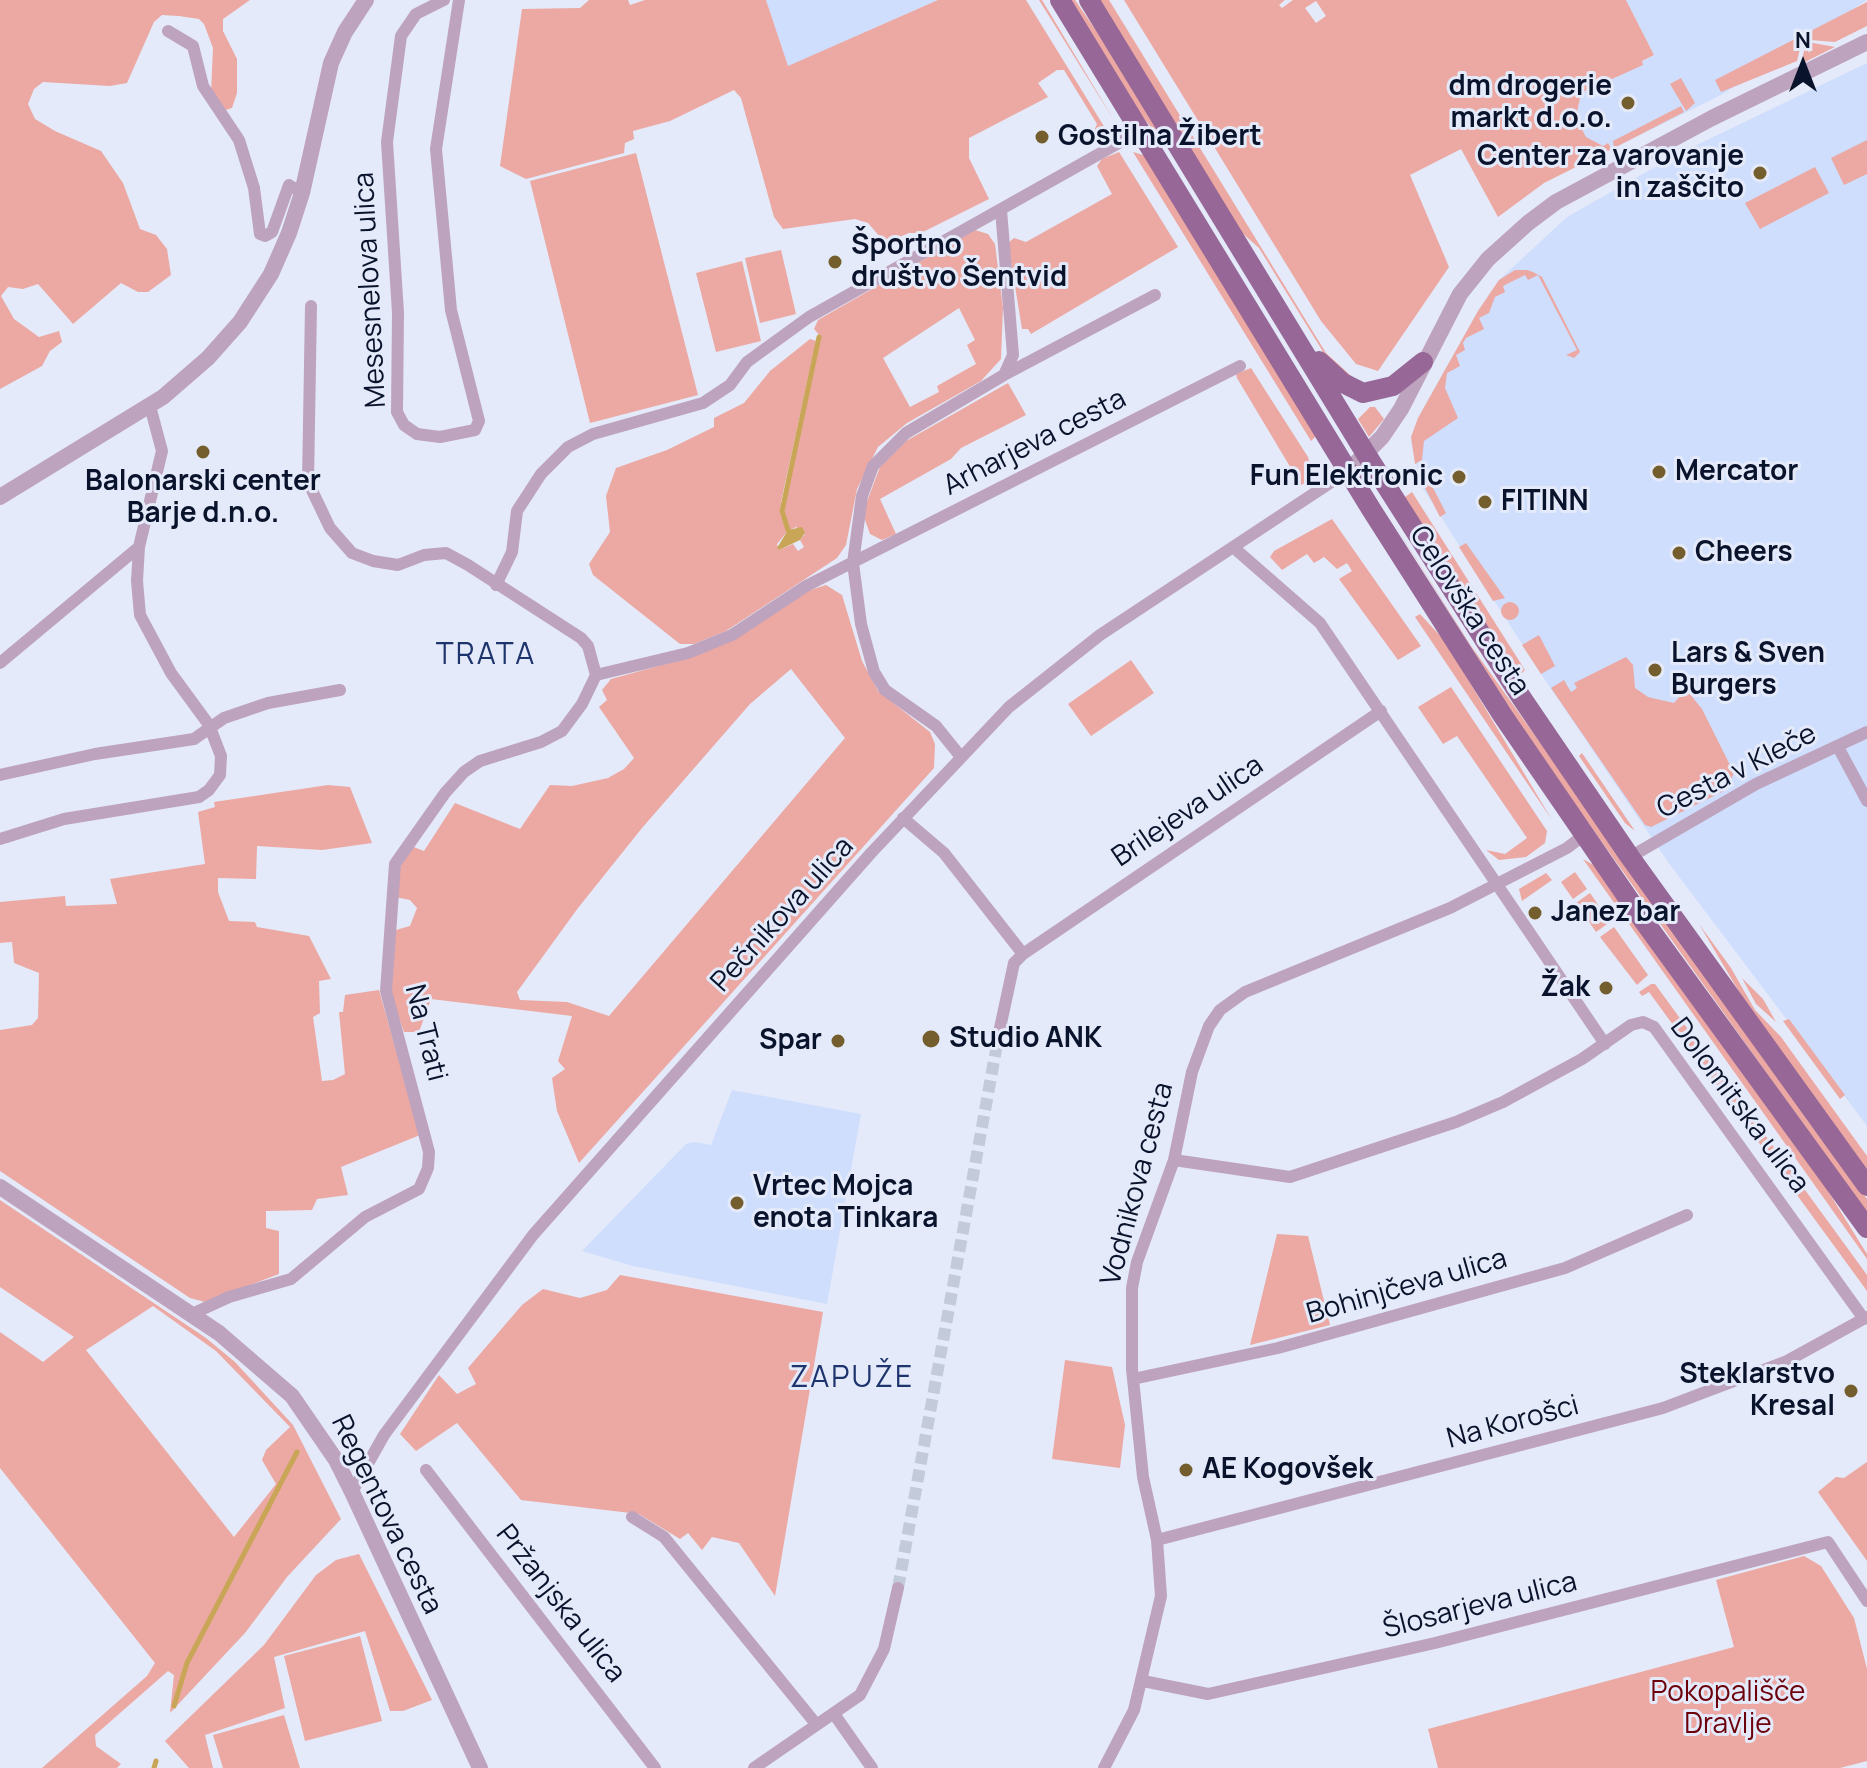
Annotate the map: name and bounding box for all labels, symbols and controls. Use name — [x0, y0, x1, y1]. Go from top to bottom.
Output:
north arrow — [1763, 24, 1843, 104]
text: N — [1795, 25, 1811, 55]
place label: dm drogerie markt d.o.o. — [1448, 70, 1612, 136]
marker: dm drogerie markt d.o.o. — [1619, 94, 1637, 112]
place label: Gostilna Žibert — [1058, 120, 1262, 154]
marker: Gostilna Žibert — [1033, 128, 1051, 146]
place label: Center za varovanje in zaščito — [1477, 140, 1744, 206]
marker: Center za varovanje in zaščito — [1751, 164, 1769, 182]
street label: Mesesnelova ulica — [348, 171, 394, 409]
place label: Športno društvo Šentvid — [851, 229, 1067, 295]
marker: Športno društvo Šentvid — [826, 253, 844, 271]
street label: Arharjeva cesta — [938, 383, 1132, 503]
marker: Balonarski center Barje d.n.o. — [194, 443, 212, 461]
place label: Mercator — [1675, 455, 1799, 489]
place label: Fun Elektronic — [1250, 460, 1443, 494]
marker: Mercator — [1650, 463, 1668, 481]
place label: Balonarski center Barje d.n.o. — [85, 465, 321, 531]
marker: Fun Elektronic — [1450, 468, 1468, 486]
place label: FITINN — [1501, 485, 1589, 519]
marker: FITINN — [1476, 493, 1494, 511]
street label: Celovška cesta — [1402, 520, 1536, 702]
place label: Cheers — [1695, 536, 1793, 570]
marker: Cheers — [1670, 544, 1688, 562]
place label: Lars & Sven Burgers — [1671, 637, 1825, 703]
district label: TRATA — [436, 638, 536, 674]
marker: Lars & Sven Burgers — [1646, 661, 1664, 679]
street label: Cesta v Kleče — [1652, 717, 1822, 827]
street label: Brilejeva ulica — [1106, 749, 1270, 875]
street label: Pečnikova ulica — [705, 831, 861, 999]
place label: Janez bar — [1551, 896, 1680, 930]
marker: Janez bar — [1526, 904, 1544, 922]
place label: Žak — [1540, 971, 1590, 1005]
marker: Žak — [1597, 979, 1615, 997]
street label: Na Trati — [397, 981, 453, 1085]
street label: Dolomitska ulica — [1662, 1012, 1816, 1200]
place label: Studio ANK — [949, 1022, 1102, 1056]
place label: Spar — [759, 1024, 822, 1058]
marker: Studio ANK — [920, 1028, 942, 1050]
marker: Spar — [829, 1032, 847, 1050]
street label: Vodnikova cesta — [1095, 1079, 1181, 1289]
place label: Vrtec Mojca enota Tinkara — [753, 1170, 938, 1236]
marker: Vrtec Mojca enota Tinkara — [728, 1194, 746, 1212]
street label: Bohinjčeva ulica — [1303, 1242, 1511, 1332]
place label: Steklarstvo Kresal — [1679, 1358, 1835, 1424]
district label: ZAPUŽE — [790, 1361, 914, 1397]
marker: Steklarstvo Kresal — [1842, 1382, 1860, 1400]
street label: Na Korošci — [1443, 1389, 1583, 1457]
street label: Regentova cesta — [323, 1410, 449, 1620]
place label: AE Kogovšek — [1202, 1453, 1373, 1487]
marker: AE Kogovšek — [1177, 1461, 1195, 1479]
street label: Pržanjska ulica — [488, 1519, 632, 1689]
street label: Šlosarjeva ulica — [1380, 1566, 1580, 1646]
park label: Pokopališče Dravlje — [1651, 1676, 1805, 1742]

